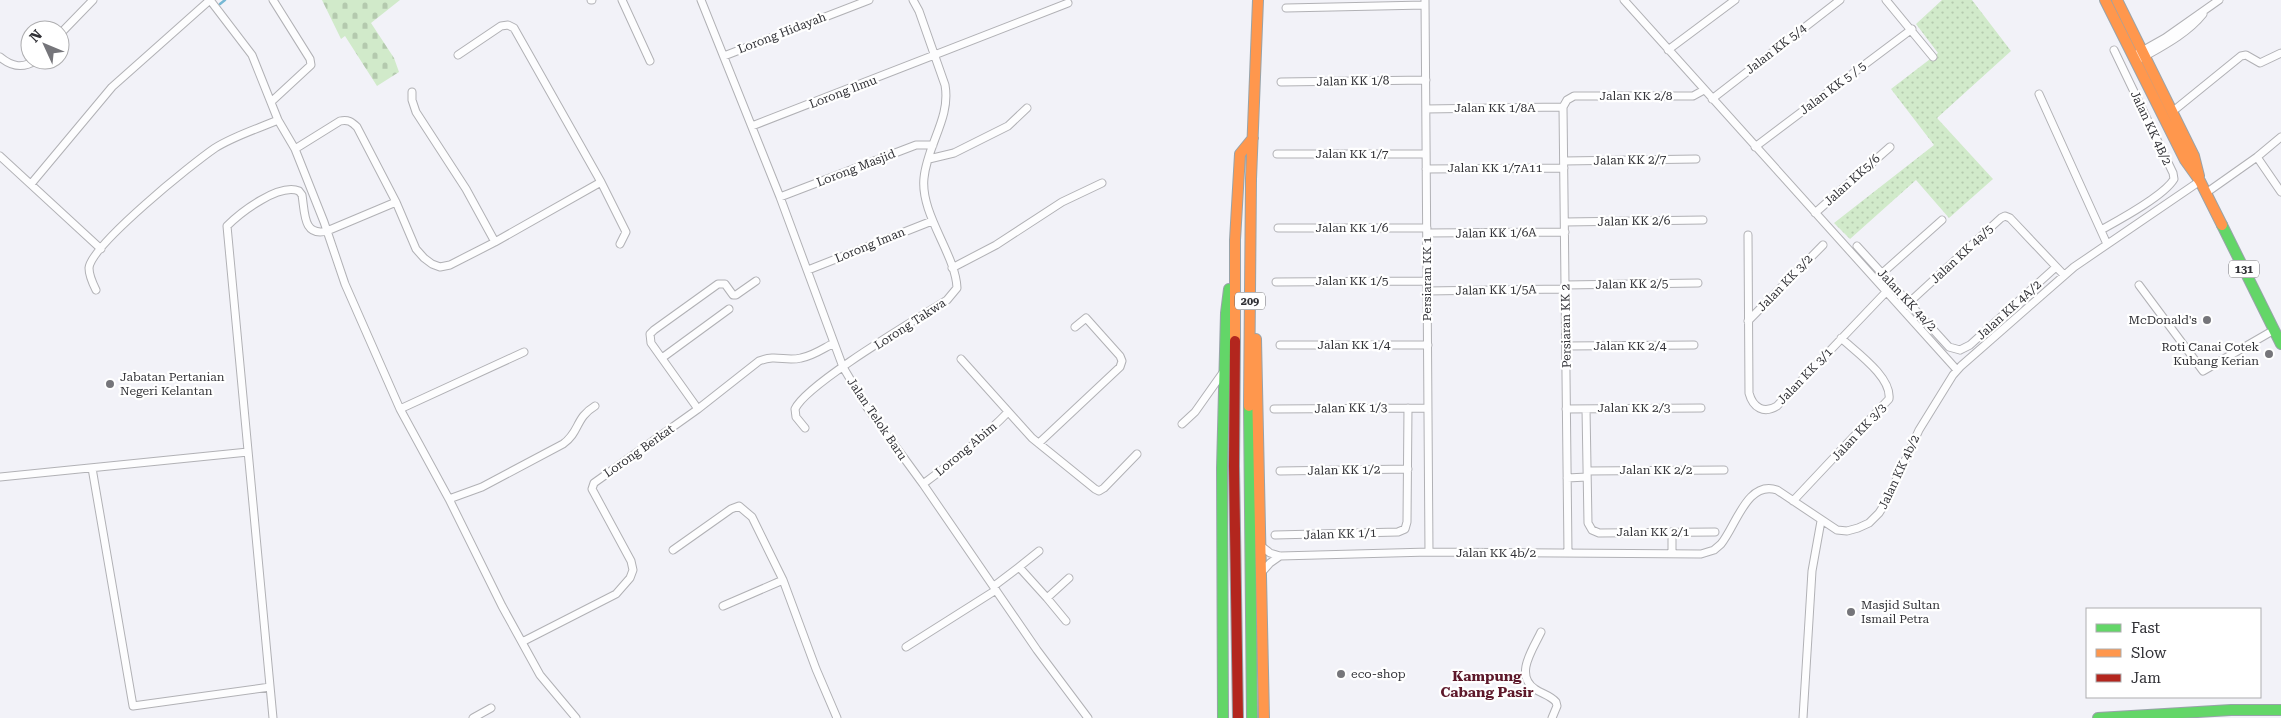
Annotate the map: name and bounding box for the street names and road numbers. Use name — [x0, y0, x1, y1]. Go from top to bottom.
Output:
street label: Lorong Hidayah — [736, 10, 828, 56]
street label: Jalan KK 5/4 — [1743, 21, 1809, 77]
street label: Jalan KK 5 / 5 — [1797, 58, 1869, 117]
street label: Lorong Ilmu — [807, 73, 879, 111]
street label: Jalan KK 1/8 — [1316, 73, 1390, 89]
street label: Jalan KK 2/8 — [1600, 89, 1673, 103]
street label: Jalan KK 4B/2 — [2128, 89, 2174, 168]
street label: Jalan KK 1/8A — [1454, 101, 1536, 115]
street label: Lorong Masjid — [815, 146, 898, 189]
street label: Jalan KK 1/7 — [1316, 147, 1389, 161]
street label: Jalan KK5/6 — [1821, 151, 1883, 209]
street label: Jalan KK 2/7 — [1593, 152, 1667, 168]
street label: Jalan KK 1/7A11 — [1448, 161, 1543, 175]
street label: Jalan KK 2/6 — [1597, 213, 1671, 229]
street label: Jalan KK 1/6 — [1316, 221, 1389, 235]
street label: Jalan KK 4a/5 — [1928, 222, 1996, 286]
street label: Lorong Iman — [833, 224, 907, 265]
street label: Jalan KK 1/6A — [1455, 225, 1537, 241]
street label: Persiaran KK 1 — [1420, 237, 1434, 321]
street label: Jalan KK 3/2 — [1755, 252, 1816, 314]
road number: 131 — [2229, 260, 2259, 278]
street label: Jalan KK 4a/2 — [1875, 266, 1939, 334]
street label: Jalan KK 1/5 — [1316, 274, 1389, 288]
street label: Jalan KK 2/5 — [1595, 276, 1669, 292]
street label: Jalan KK 4A/2 — [1974, 277, 2044, 343]
street label: Jalan KK 1/5A — [1455, 282, 1537, 298]
street label: Persiaran KK 2 — [1558, 283, 1574, 368]
road number: 209 — [1235, 292, 1265, 310]
street label: Lorong Takwa — [872, 295, 949, 352]
street label: Jalan KK 1/4 — [1318, 338, 1391, 352]
street label: Jalan KK 2/4 — [1594, 339, 1667, 353]
street label: Jalan KK 3/1 — [1775, 345, 1836, 407]
street label: Jalan Telok Baru — [844, 375, 910, 463]
street label: Jalan KK 1/3 — [1314, 400, 1388, 416]
street label: Jalan KK 3/3 — [1829, 400, 1889, 463]
street label: Jalan KK 2/3 — [1598, 401, 1671, 415]
street label: Lorong Abim — [932, 419, 1000, 479]
street label: Lorong Berkat — [601, 421, 677, 480]
street label: Jalan KK 4b/2 — [1876, 432, 1922, 511]
street label: Jalan KK 1/2 — [1307, 462, 1381, 478]
street label: Jalan KK 2/2 — [1620, 463, 1693, 477]
street label: Jalan KK 2/1 — [1617, 525, 1690, 539]
street label: Jalan KK 1/1 — [1303, 526, 1377, 542]
street label: Jalan KK 4b/2 — [1456, 546, 1536, 560]

